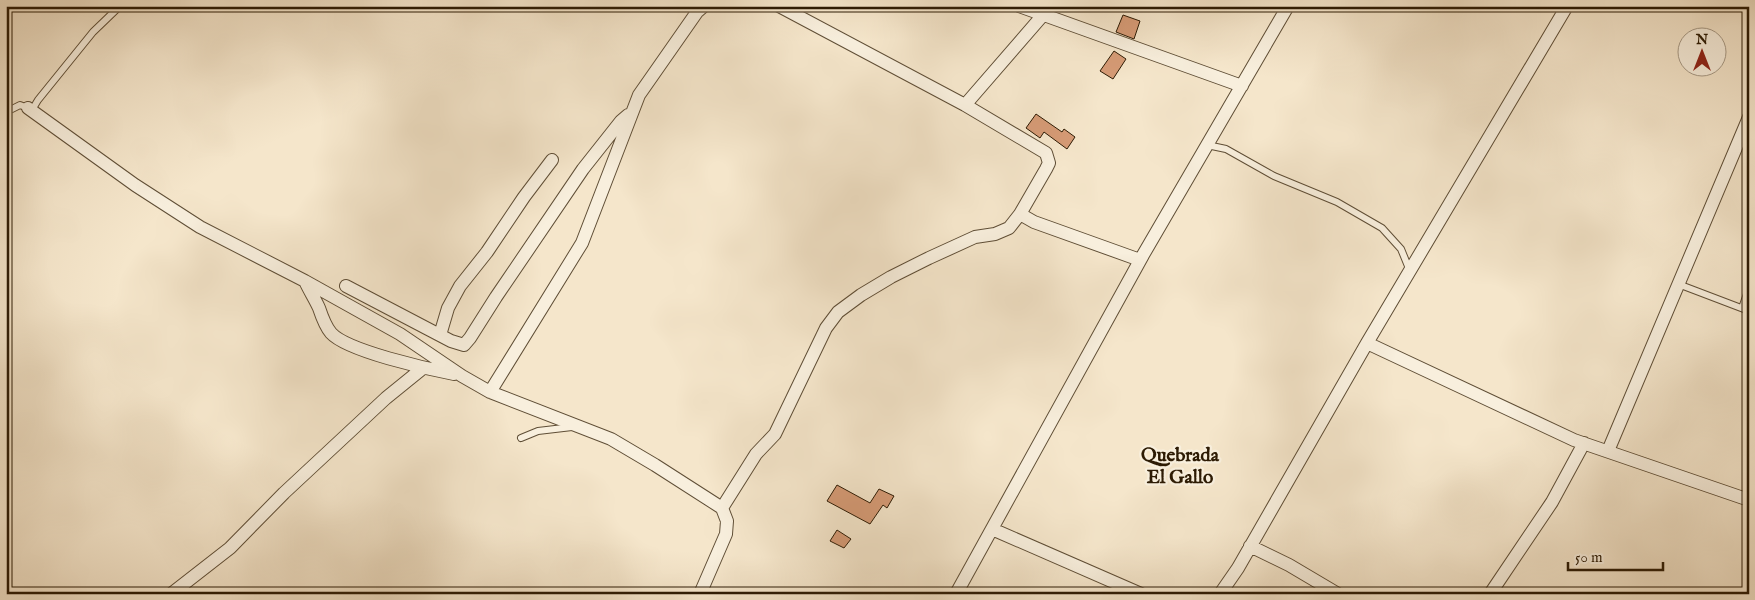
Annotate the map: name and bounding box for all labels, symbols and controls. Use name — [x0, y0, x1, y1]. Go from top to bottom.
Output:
north arrow — [1678, 28, 1728, 78]
text: N — [1695, 31, 1708, 49]
district label: Quebrada El Gallo — [1141, 444, 1220, 490]
scale bar — [1568, 540, 1662, 572]
text: 50 m — [1575, 548, 1603, 567]

